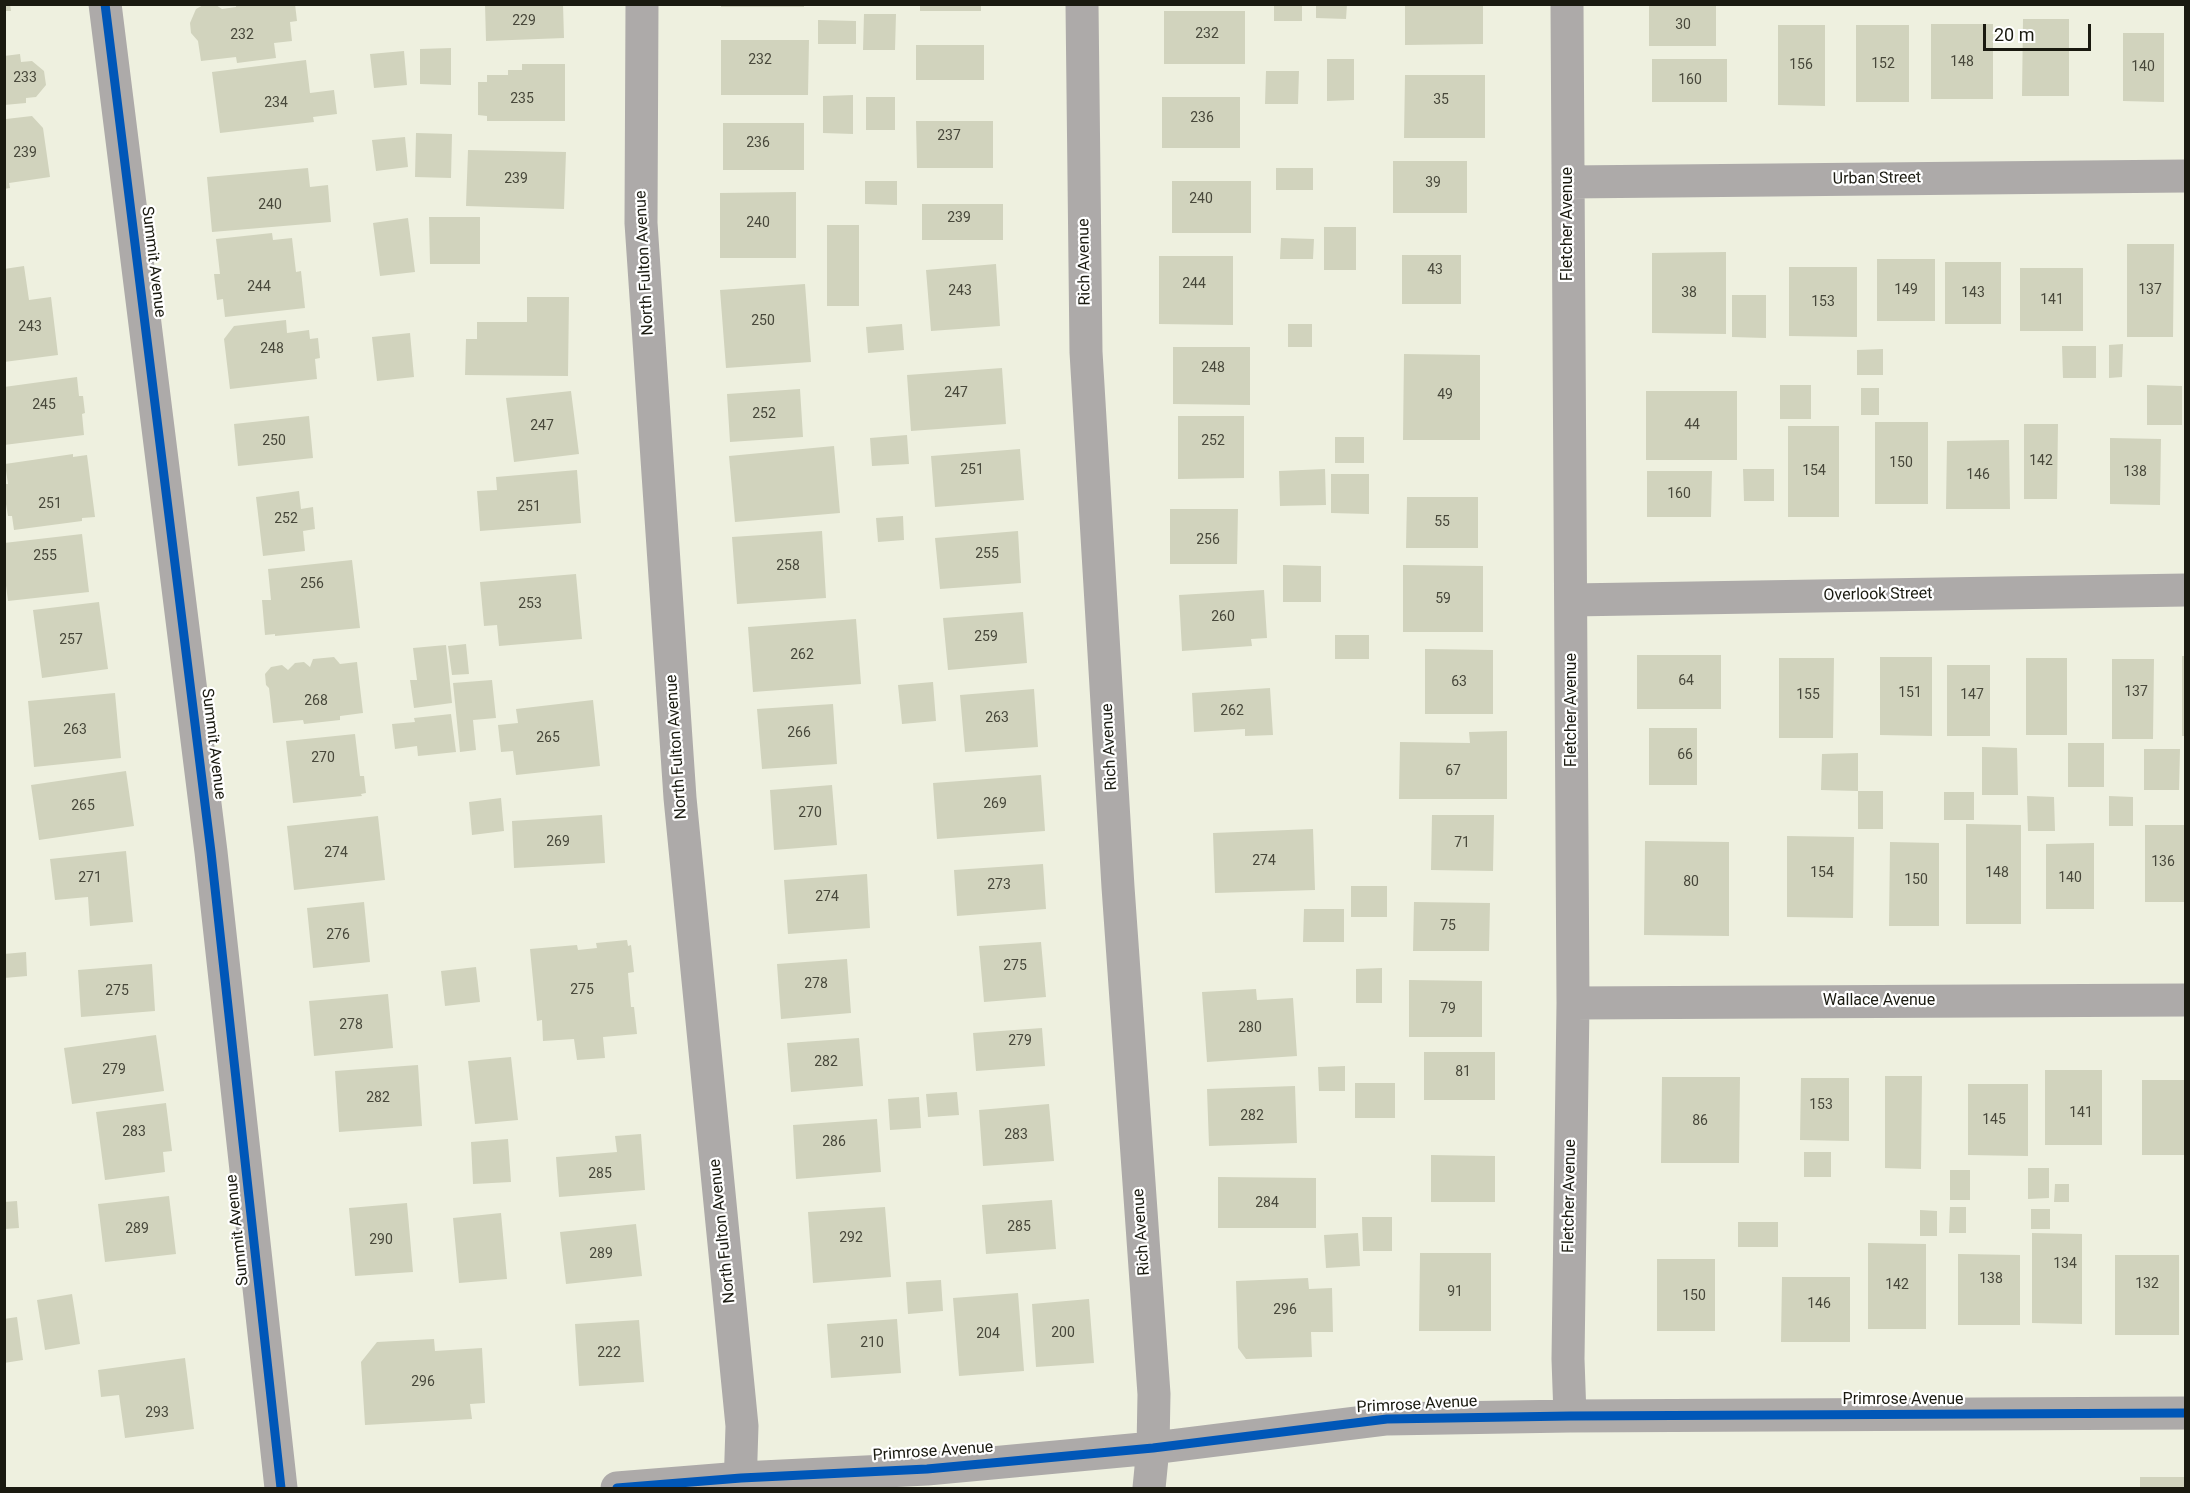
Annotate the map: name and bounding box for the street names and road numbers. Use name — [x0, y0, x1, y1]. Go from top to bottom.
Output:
street label: Fletcher Avenue — [1558, 167, 1578, 281]
street label: Urban Street — [1833, 169, 1921, 189]
street label: North Fulton Avenue — [632, 190, 658, 336]
street label: Summit Avenue — [137, 205, 169, 319]
street label: Rich Avenue — [1075, 218, 1095, 306]
street label: Overlook Street — [1823, 584, 1933, 606]
street label: Fletcher Avenue — [1562, 653, 1582, 767]
street label: North Fulton Avenue — [662, 674, 692, 820]
street label: Summit Avenue — [197, 687, 229, 801]
street label: Rich Avenue — [1098, 703, 1122, 791]
street label: Wallace Avenue — [1823, 991, 1935, 1011]
street label: Fletcher Avenue — [1559, 1139, 1581, 1253]
street label: North Fulton Avenue — [706, 1158, 740, 1304]
street label: Summit Avenue — [223, 1173, 253, 1287]
street label: Rich Avenue — [1129, 1188, 1155, 1276]
street label: Primrose Avenue — [1843, 1390, 1963, 1410]
street label: Primrose Avenue — [1356, 1392, 1478, 1418]
street label: Primrose Avenue — [872, 1438, 994, 1466]

